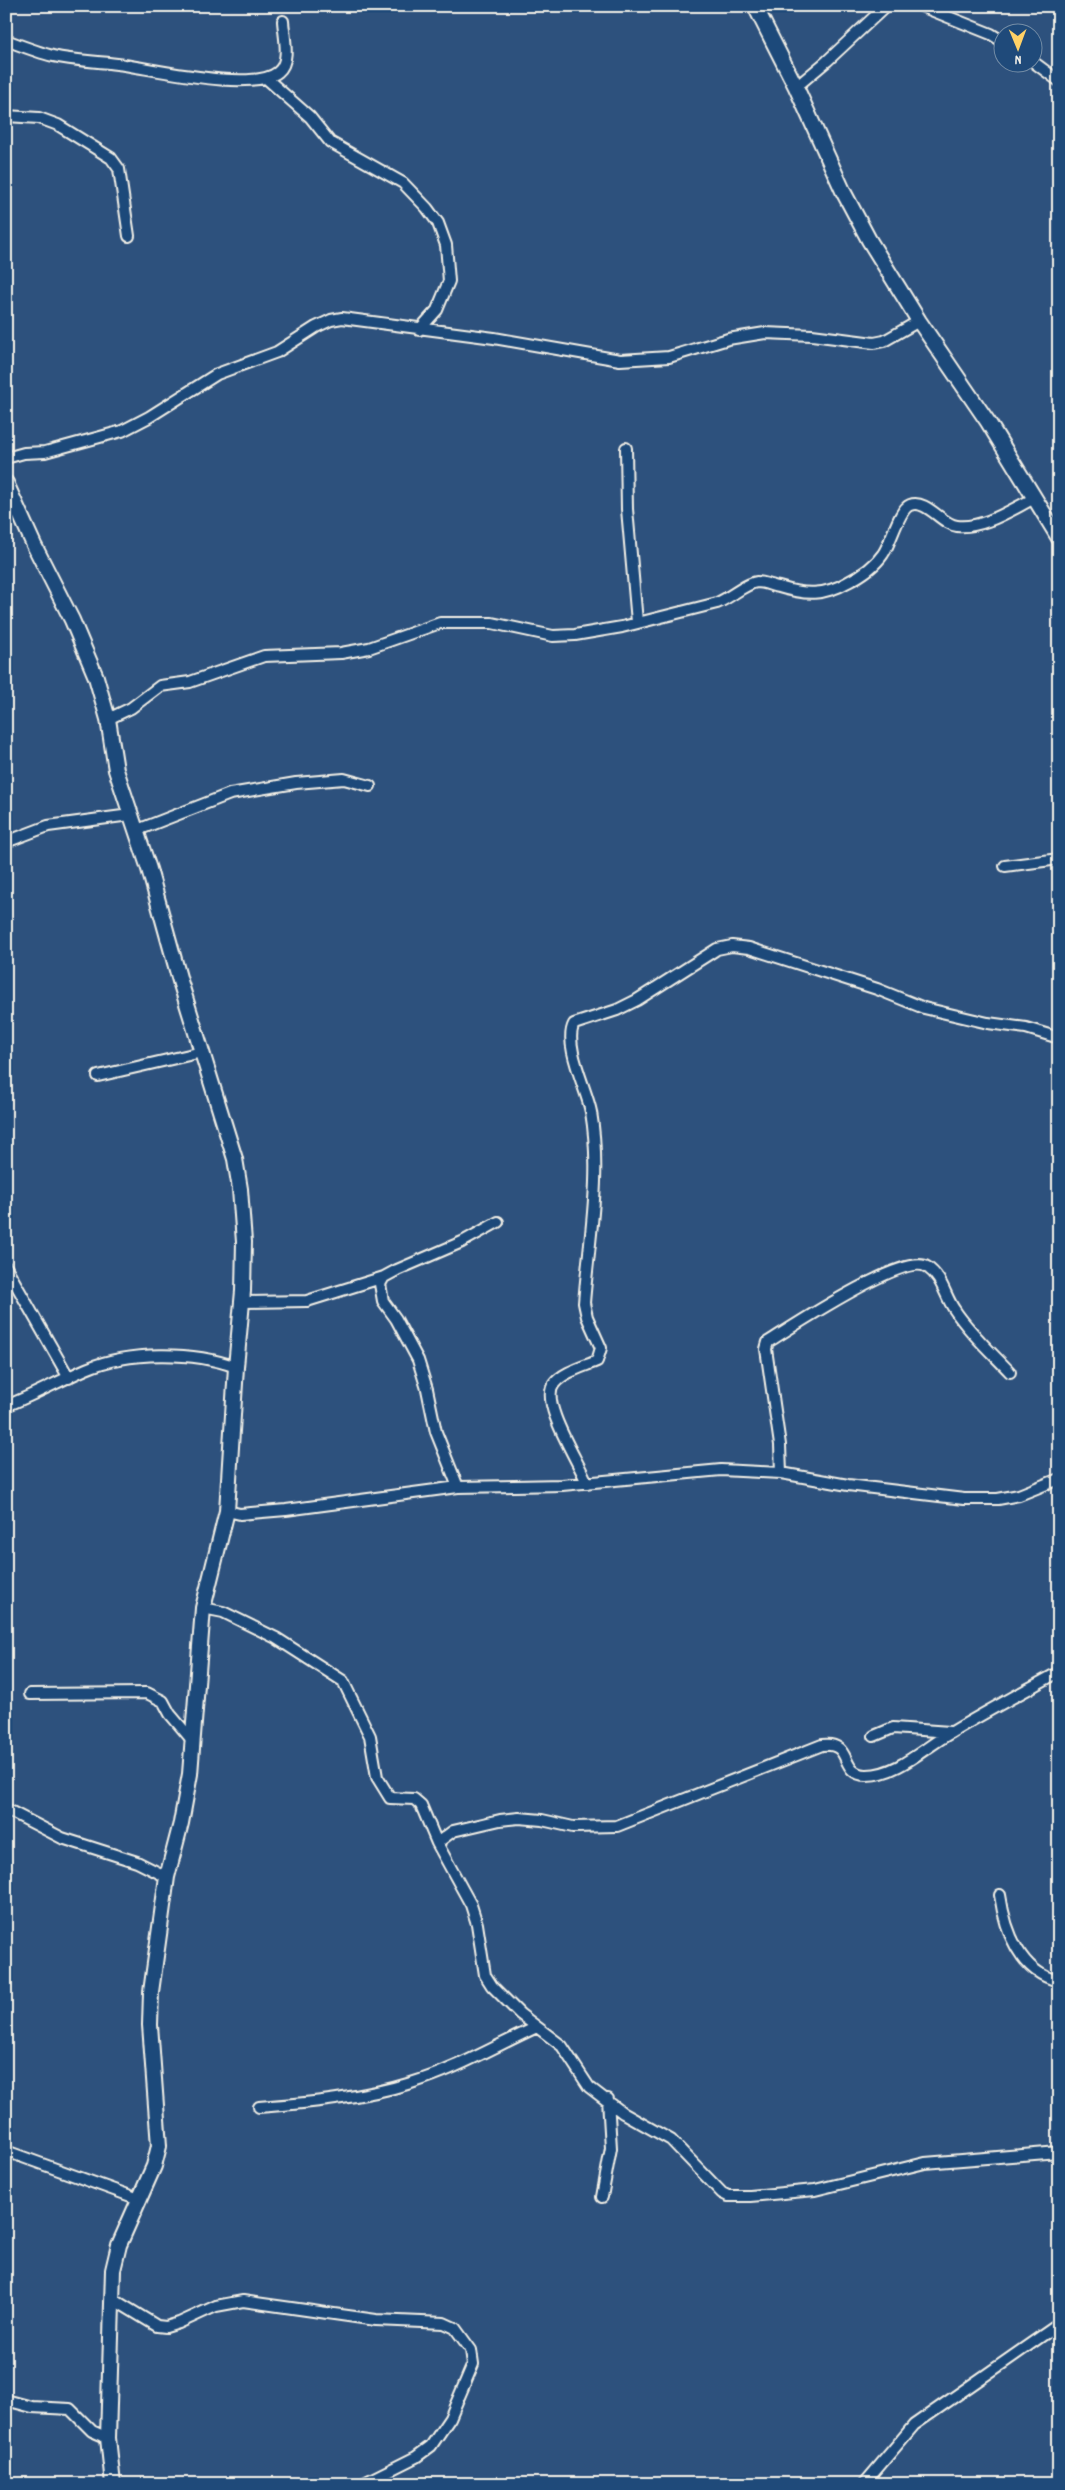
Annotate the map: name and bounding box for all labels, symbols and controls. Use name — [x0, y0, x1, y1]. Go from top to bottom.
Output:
north arrow — [992, 22, 1042, 72]
text: N — [1014, 49, 1022, 69]

